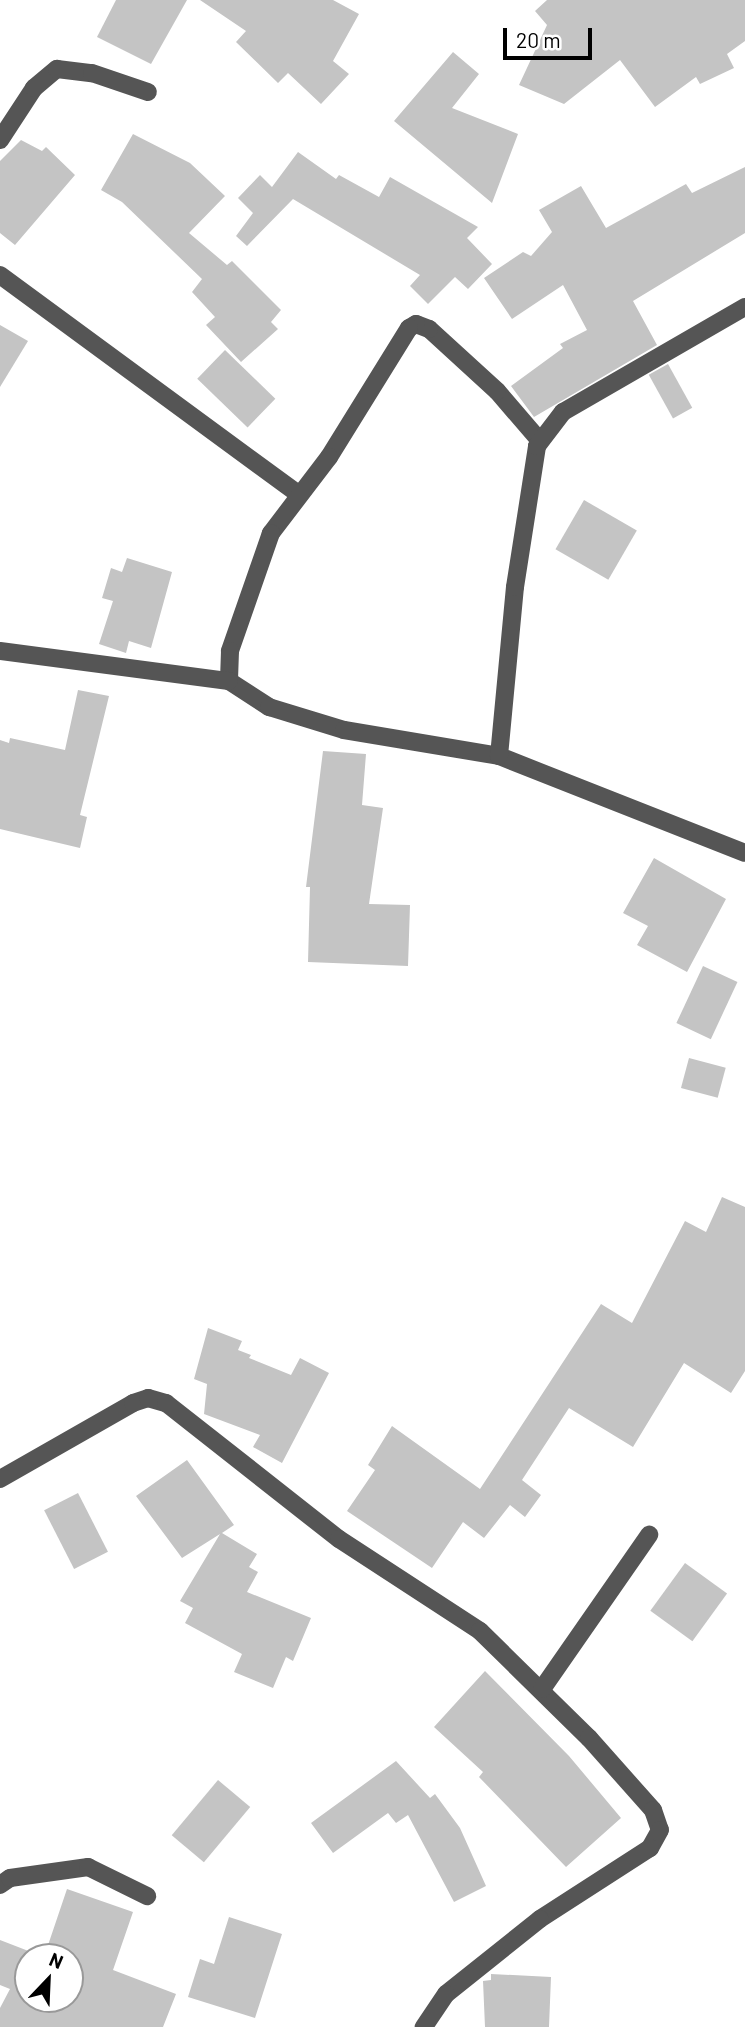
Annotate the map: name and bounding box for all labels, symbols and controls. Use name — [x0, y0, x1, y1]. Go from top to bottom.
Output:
scale bar — [507, 14, 596, 58]
text: 20 m — [516, 27, 561, 52]
north arrow — [14, 1943, 84, 2013]
text: N — [46, 1947, 67, 1973]

